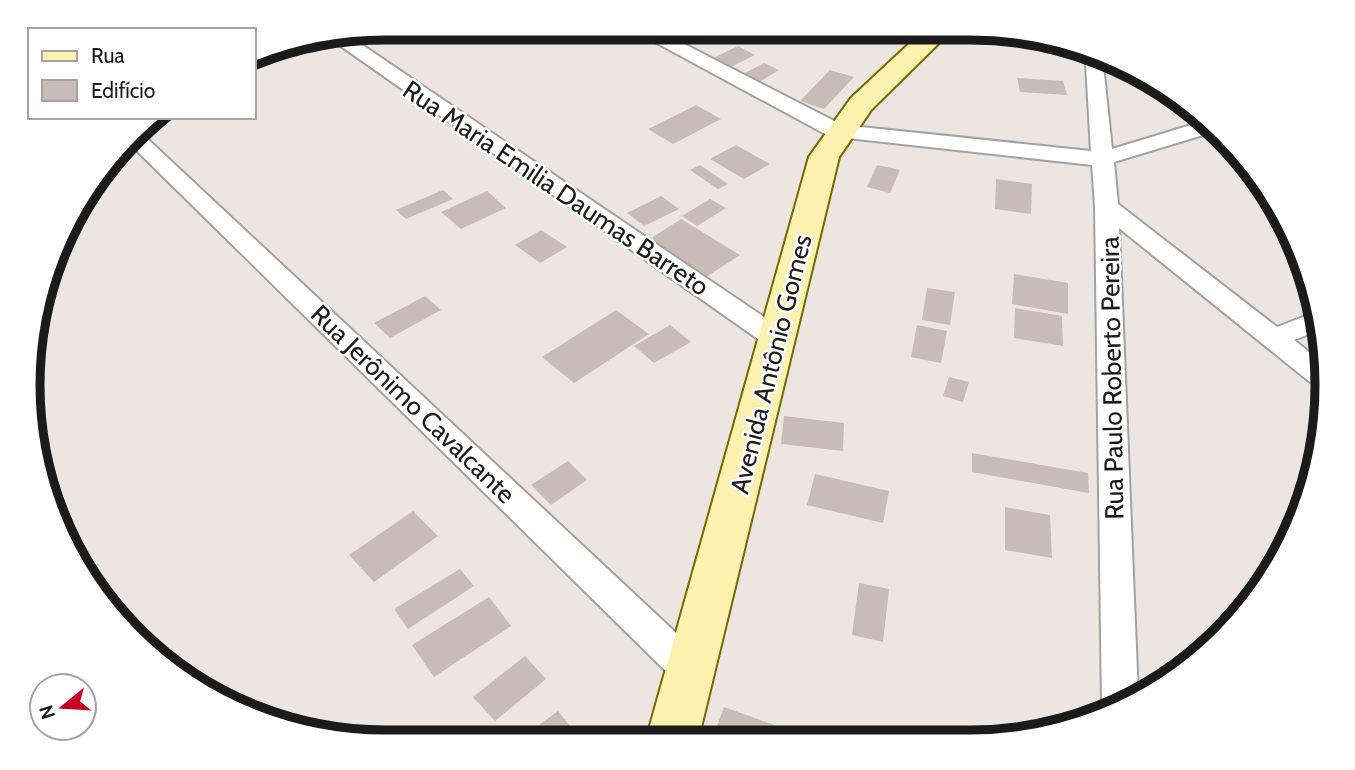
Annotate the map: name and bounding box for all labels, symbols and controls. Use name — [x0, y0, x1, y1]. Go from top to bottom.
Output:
legend — [28, 28, 256, 119]
text: Rua — [91, 43, 125, 68]
street label: Rua Maria Emilia Daumas Barreto — [397, 73, 715, 303]
text: Edifício — [91, 78, 155, 103]
street label: Avenida Antônio Gomes — [723, 231, 819, 497]
street label: Rua Paulo Roberto Pereira — [1094, 236, 1130, 520]
street label: Rua Jerônimo Cavalcante — [304, 298, 522, 510]
north arrow — [28, 672, 98, 742]
text: N — [34, 702, 60, 722]

